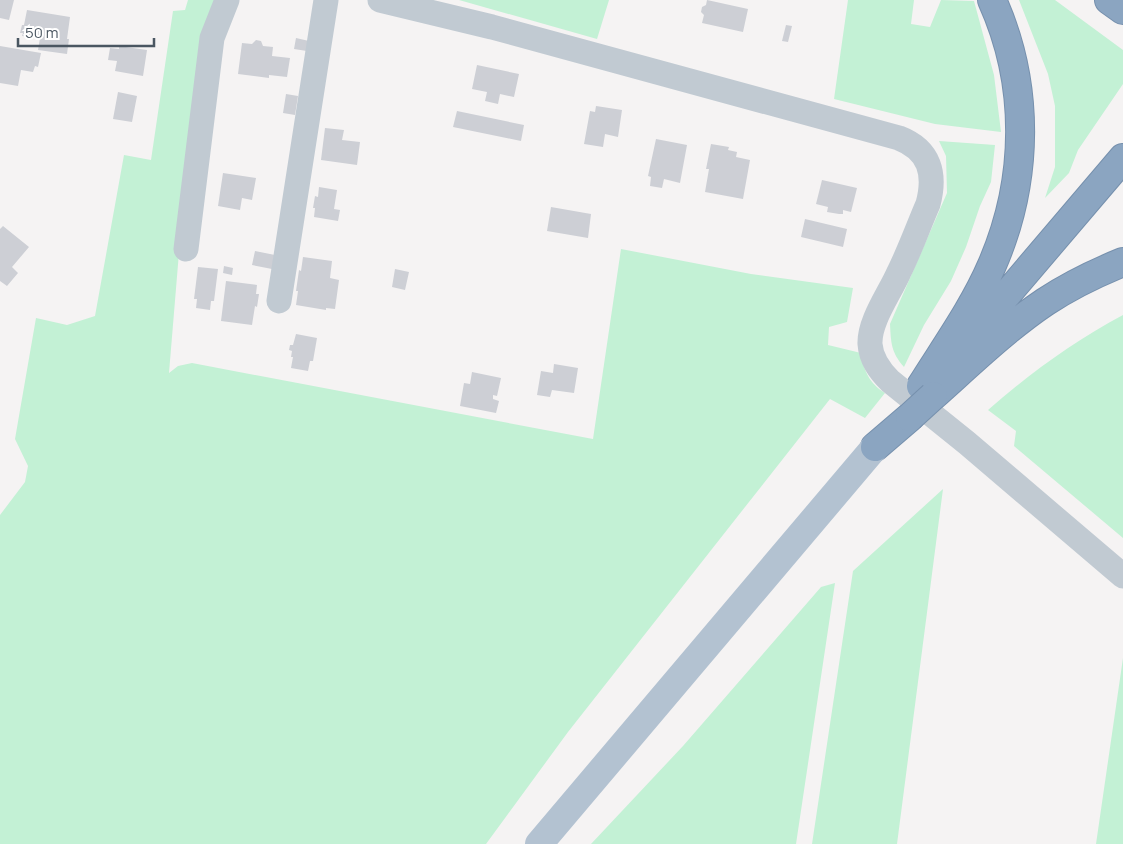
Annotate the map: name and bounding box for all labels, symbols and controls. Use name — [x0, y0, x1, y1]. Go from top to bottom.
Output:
scale bar — [18, 15, 154, 47]
text: 50 m — [25, 22, 59, 43]

